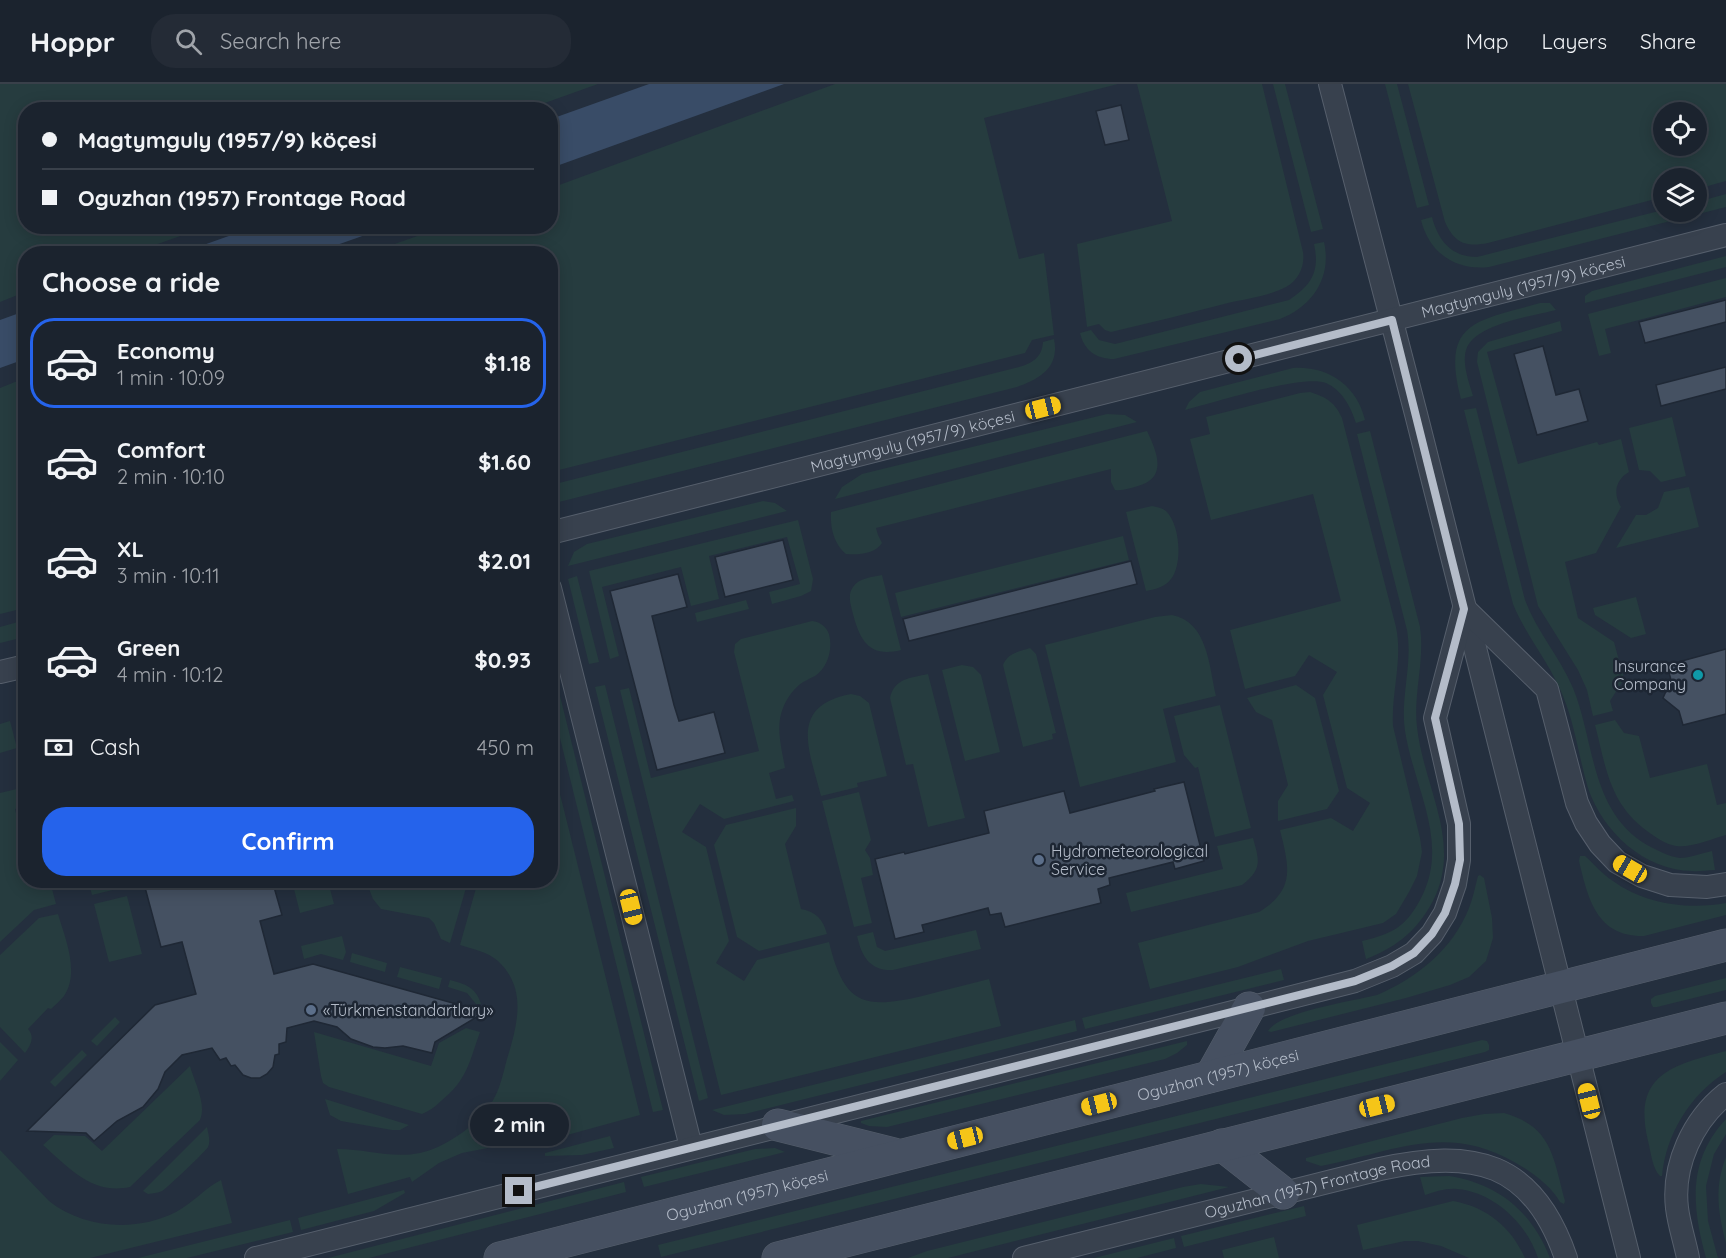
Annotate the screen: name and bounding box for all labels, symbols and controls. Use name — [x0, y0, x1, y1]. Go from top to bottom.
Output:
search box — [151, 14, 571, 68]
text: Hoppr — [30, 24, 115, 59]
icon: search — [172, 25, 205, 58]
text: Search here — [220, 27, 341, 55]
text: Map — [1466, 28, 1509, 54]
text: Layers — [1542, 28, 1607, 54]
text: Share — [1640, 28, 1696, 54]
map controls — [1653, 102, 1707, 222]
button: locate — [1653, 102, 1707, 156]
text: Magtymguly (1957/9) köçesi — [78, 126, 377, 154]
button: layers — [1653, 168, 1707, 222]
text: Oguzhan (1957) Frontage Road — [78, 184, 406, 212]
street label: Magtymguly (1957/9) köçesi — [1419, 251, 1627, 322]
text: Choose a ride — [42, 265, 220, 299]
icon: car — [45, 336, 99, 390]
text: Economy — [117, 337, 215, 365]
route start — [1225, 345, 1252, 372]
text: $1.18 — [484, 349, 531, 377]
text: 1 min · 10:09 — [117, 365, 225, 390]
car — [1023, 395, 1063, 421]
street label: Magtymguly (1957/9) köçesi — [808, 406, 1017, 477]
icon: car — [45, 435, 99, 489]
text: Comfort — [117, 436, 206, 464]
text: $1.60 — [478, 448, 531, 476]
text: 2 min · 10:10 — [117, 464, 225, 489]
icon: car — [45, 534, 99, 588]
text: XL — [117, 535, 144, 563]
text: $2.01 — [478, 547, 531, 575]
text: 3 min · 10:11 — [117, 563, 220, 588]
icon: car — [45, 633, 99, 687]
text: Green — [117, 634, 180, 662]
text: $0.93 — [475, 646, 531, 674]
place label: Insurance Company — [1614, 656, 1686, 694]
text: 4 min · 10:12 — [117, 662, 223, 687]
marker: Insurance Company — [1691, 668, 1705, 682]
icon: cash — [42, 731, 75, 764]
text: Cash — [90, 733, 141, 761]
text: 450 m — [477, 735, 534, 760]
button: Confirm — [42, 807, 534, 876]
place label: Hydrometeorological Service — [1051, 841, 1208, 879]
car — [1610, 852, 1650, 886]
marker: Hydrometeorological Service — [1032, 853, 1046, 867]
car — [618, 887, 644, 927]
place label: «Türkmenstandartlary» — [323, 1000, 493, 1020]
marker: «Türkmenstandartlary» — [304, 1003, 318, 1017]
street label: Oguzhan (1957) köçesi — [1135, 1044, 1301, 1105]
car — [1576, 1081, 1602, 1121]
car — [1079, 1091, 1119, 1117]
car — [1357, 1093, 1397, 1119]
callout: 2 min — [470, 1104, 568, 1146]
text: 2 min — [493, 1112, 546, 1137]
car — [945, 1125, 985, 1151]
street label: Oguzhan (1957) Frontage Road — [1202, 1151, 1431, 1222]
street label: Oguzhan (1957) köçesi — [664, 1165, 830, 1225]
route end — [505, 1177, 532, 1204]

